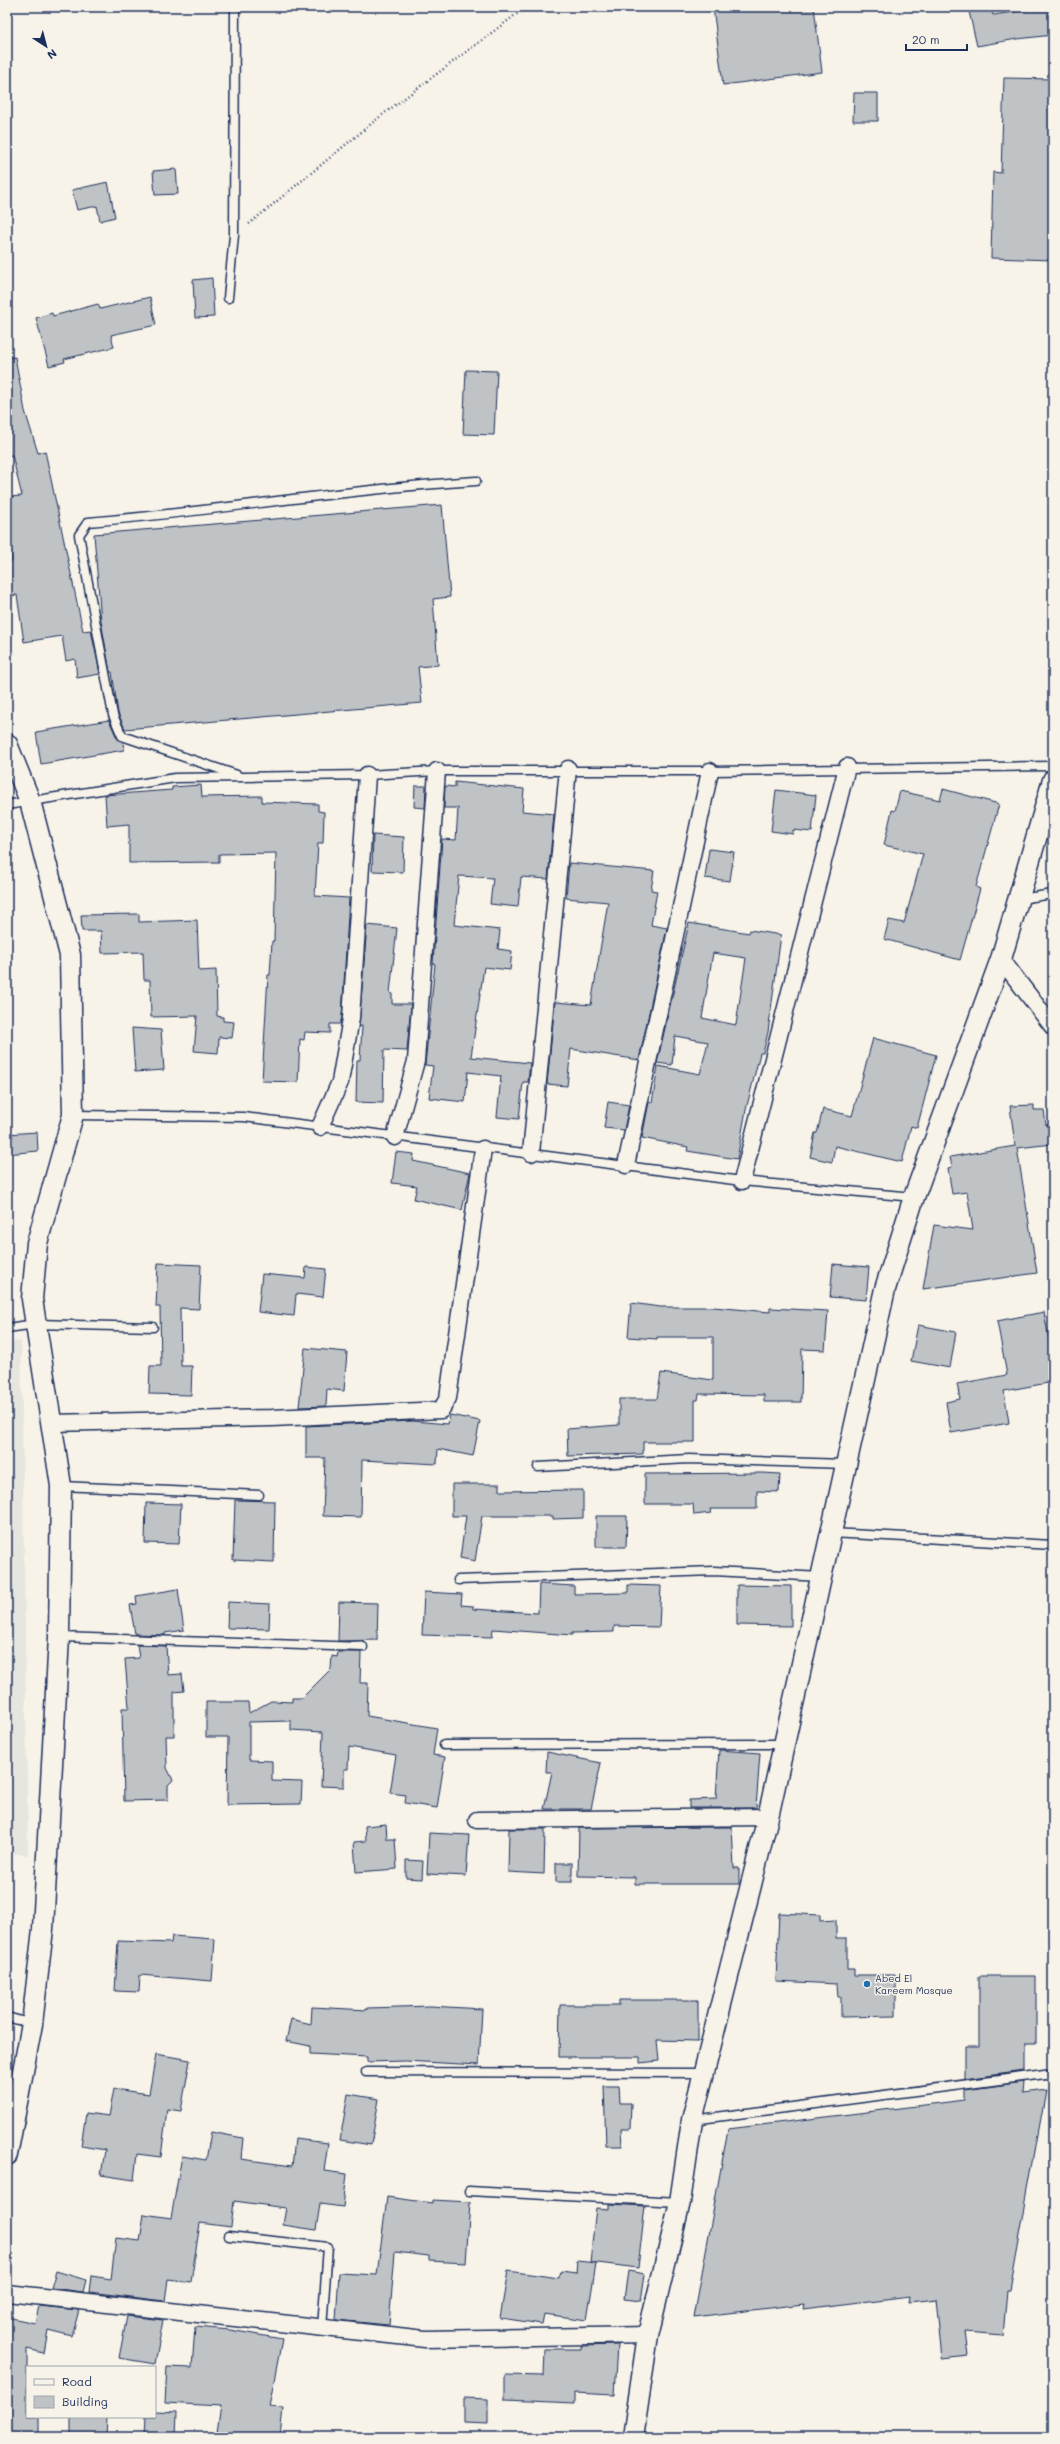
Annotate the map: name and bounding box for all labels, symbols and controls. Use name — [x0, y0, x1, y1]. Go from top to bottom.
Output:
north arrow — [26, 26, 66, 66]
scale bar — [906, 26, 967, 52]
text: 20 m — [912, 31, 940, 47]
text: N — [44, 46, 60, 63]
place label: Abed El Kareem Mosque — [875, 1971, 953, 1997]
marker: Abed El Kareem Mosque — [862, 1979, 872, 1989]
legend — [26, 2366, 156, 2418]
text: Road — [62, 2373, 92, 2389]
text: Building — [62, 2393, 108, 2409]

